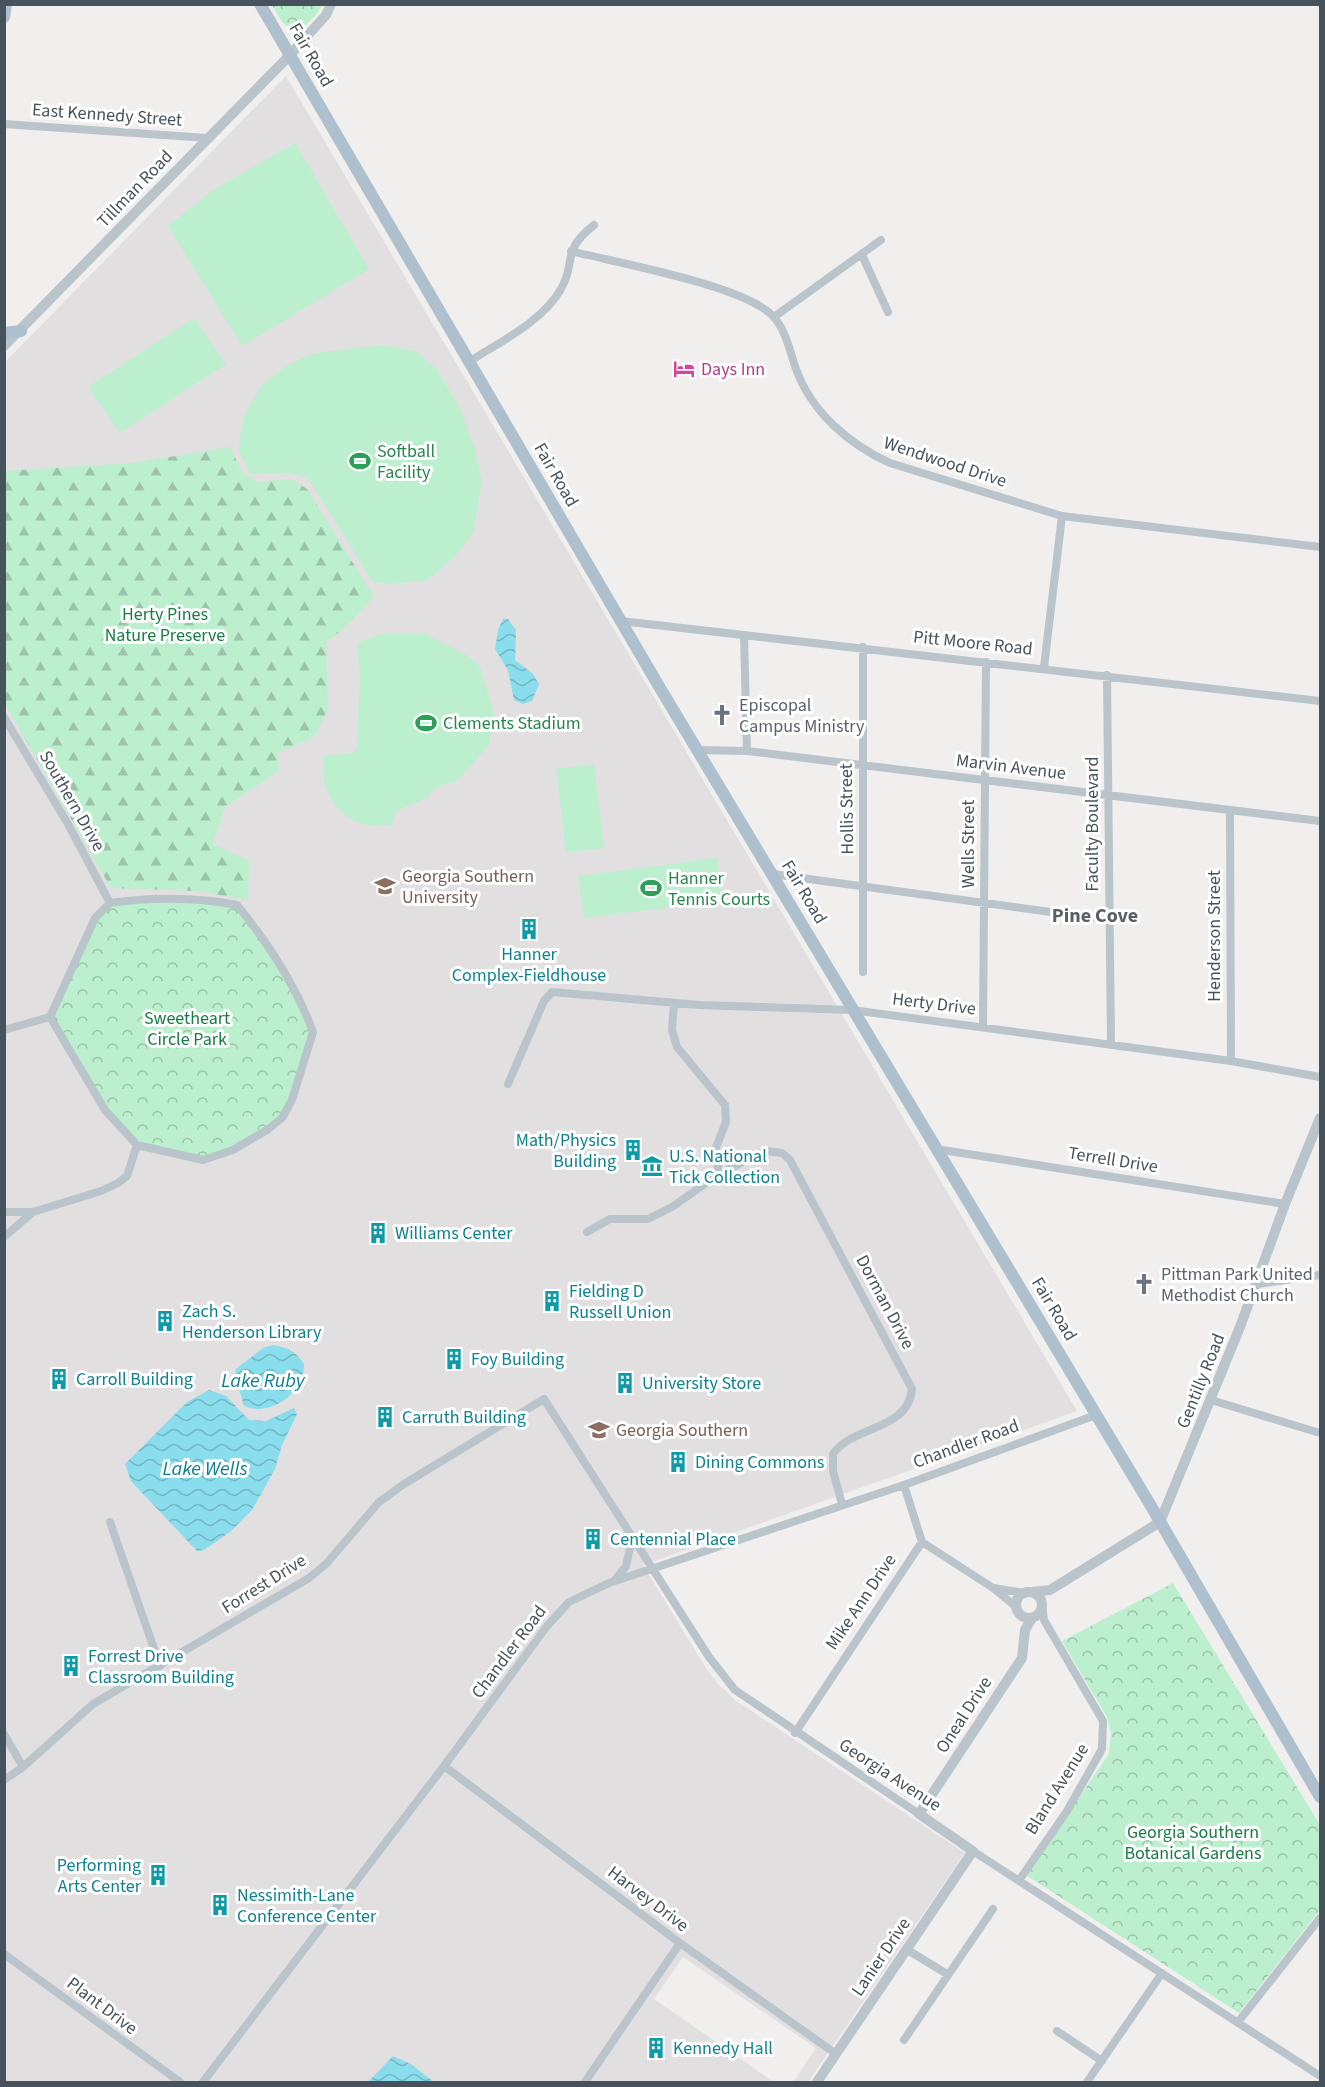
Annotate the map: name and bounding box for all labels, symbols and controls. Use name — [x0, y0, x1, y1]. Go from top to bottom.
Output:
street label: Fair Road — [283, 18, 339, 92]
street label: East Kennedy Street — [31, 97, 183, 133]
street label: Tillman Road — [92, 145, 178, 233]
hotel icon: Days Inn — [672, 357, 696, 381]
place label: Days Inn — [701, 357, 765, 382]
street label: Wendwood Drive — [880, 430, 1010, 494]
street label: Fair Road — [528, 438, 584, 512]
place label: Softball Facility — [377, 439, 435, 485]
sports icon: Softball Facility — [348, 449, 372, 473]
park label: Herty Pines Nature Preserve — [105, 602, 225, 648]
street label: Pitt Moore Road — [912, 624, 1034, 662]
place label: Episcopal Campus Ministry — [739, 693, 865, 739]
church icon: Episcopal Campus Ministry — [710, 703, 734, 727]
sports icon: Clements Stadium — [414, 711, 438, 735]
place label: Clements Stadium — [443, 711, 581, 736]
street label: Southern Drive — [33, 746, 111, 856]
street label: Marvin Avenue — [955, 748, 1067, 786]
street label: Faculty Boulevard — [1080, 757, 1105, 891]
street label: Hollis Street — [834, 763, 860, 855]
street label: Wells Street — [956, 800, 981, 888]
street label: Fair Road — [775, 855, 833, 929]
place label: Georgia Southern University — [402, 864, 534, 910]
place label: Hanner Tennis Courts — [668, 866, 770, 912]
street label: Henderson Street — [1202, 870, 1227, 1002]
school or university icon: Georgia Southern University — [373, 874, 397, 898]
sports icon: Hanner Tennis Courts — [639, 876, 663, 900]
district label: Pine Cove — [1052, 902, 1138, 930]
building icon: Hanner Complex-Fieldhouse — [517, 917, 541, 941]
place label: Hanner Complex-Fieldhouse — [452, 942, 606, 988]
street label: Herty Drive — [891, 986, 977, 1022]
park label: Sweetheart Circle Park — [144, 1006, 230, 1052]
place label: Math/Physics Building — [516, 1128, 616, 1174]
building icon: Math/Physics Building — [621, 1138, 645, 1162]
street label: Terrell Drive — [1066, 1141, 1160, 1179]
place label: U.S. National Tick Collection — [669, 1144, 780, 1190]
museum icon: U.S. National Tick Collection — [640, 1154, 664, 1178]
building icon: Williams Center — [366, 1221, 390, 1245]
place label: Williams Center — [395, 1221, 513, 1246]
street label: Dorman Drive — [850, 1250, 920, 1354]
place label: Pittman Park United Methodist Church — [1161, 1262, 1313, 1308]
street label: Fair Road — [1025, 1272, 1083, 1346]
church icon: Pittman Park United Methodist Church — [1132, 1272, 1156, 1296]
place label: Fielding D Russell Union — [569, 1279, 671, 1325]
building icon: Fielding D Russell Union — [540, 1289, 564, 1313]
place label: Zach S. Henderson Library — [182, 1299, 322, 1345]
building icon: Zach S. Henderson Library — [153, 1309, 177, 1333]
street label: Gentilly Road — [1171, 1330, 1231, 1432]
building icon: Foy Building — [442, 1347, 466, 1371]
place label: Foy Building — [471, 1347, 564, 1372]
building icon: Carroll Building — [47, 1367, 71, 1391]
place label: Carroll Building — [76, 1367, 193, 1392]
water label: Lake Ruby — [221, 1367, 306, 1395]
building icon: University Store — [613, 1371, 637, 1395]
place label: University Store — [642, 1371, 761, 1396]
building icon: Carruth Building — [373, 1405, 397, 1429]
place label: Carruth Building — [402, 1405, 526, 1430]
street label: Chandler Road — [910, 1413, 1022, 1475]
school or university icon: Georgia Southern — [587, 1418, 611, 1442]
place label: Georgia Southern — [616, 1418, 748, 1443]
building icon: Dining Commons — [666, 1450, 690, 1474]
place label: Dining Commons — [695, 1450, 824, 1475]
water label: Lake Wells — [163, 1455, 248, 1483]
building icon: Centennial Place — [581, 1527, 605, 1551]
place label: Centennial Place — [610, 1527, 736, 1552]
street label: Forrest Drive — [217, 1548, 311, 1620]
street label: Mike Ann Drive — [820, 1549, 902, 1655]
street label: Chandler Road — [466, 1600, 552, 1704]
place label: Forrest Drive Classroom Building — [88, 1644, 234, 1690]
building icon: Forrest Drive Classroom Building — [59, 1654, 83, 1678]
street label: Oneal Drive — [930, 1672, 998, 1758]
street label: Georgia Avenue — [834, 1733, 946, 1818]
street label: Bland Avenue — [1019, 1739, 1095, 1839]
park label: Georgia Southern Botanical Gardens — [1125, 1820, 1261, 1866]
place label: Performing Arts Center — [57, 1853, 142, 1899]
street label: Harvey Drive — [602, 1860, 694, 1938]
building icon: Performing Arts Center — [146, 1863, 170, 1887]
place label: Nessimith-Lane Conference Center — [237, 1883, 377, 1929]
building icon: Nessimith-Lane Conference Center — [208, 1893, 232, 1917]
street label: Lanier Drive — [846, 1913, 917, 2001]
street label: Plant Drive — [62, 1971, 142, 2041]
building icon: Kennedy Hall — [644, 2036, 668, 2060]
place label: Kennedy Hall — [673, 2036, 773, 2061]

